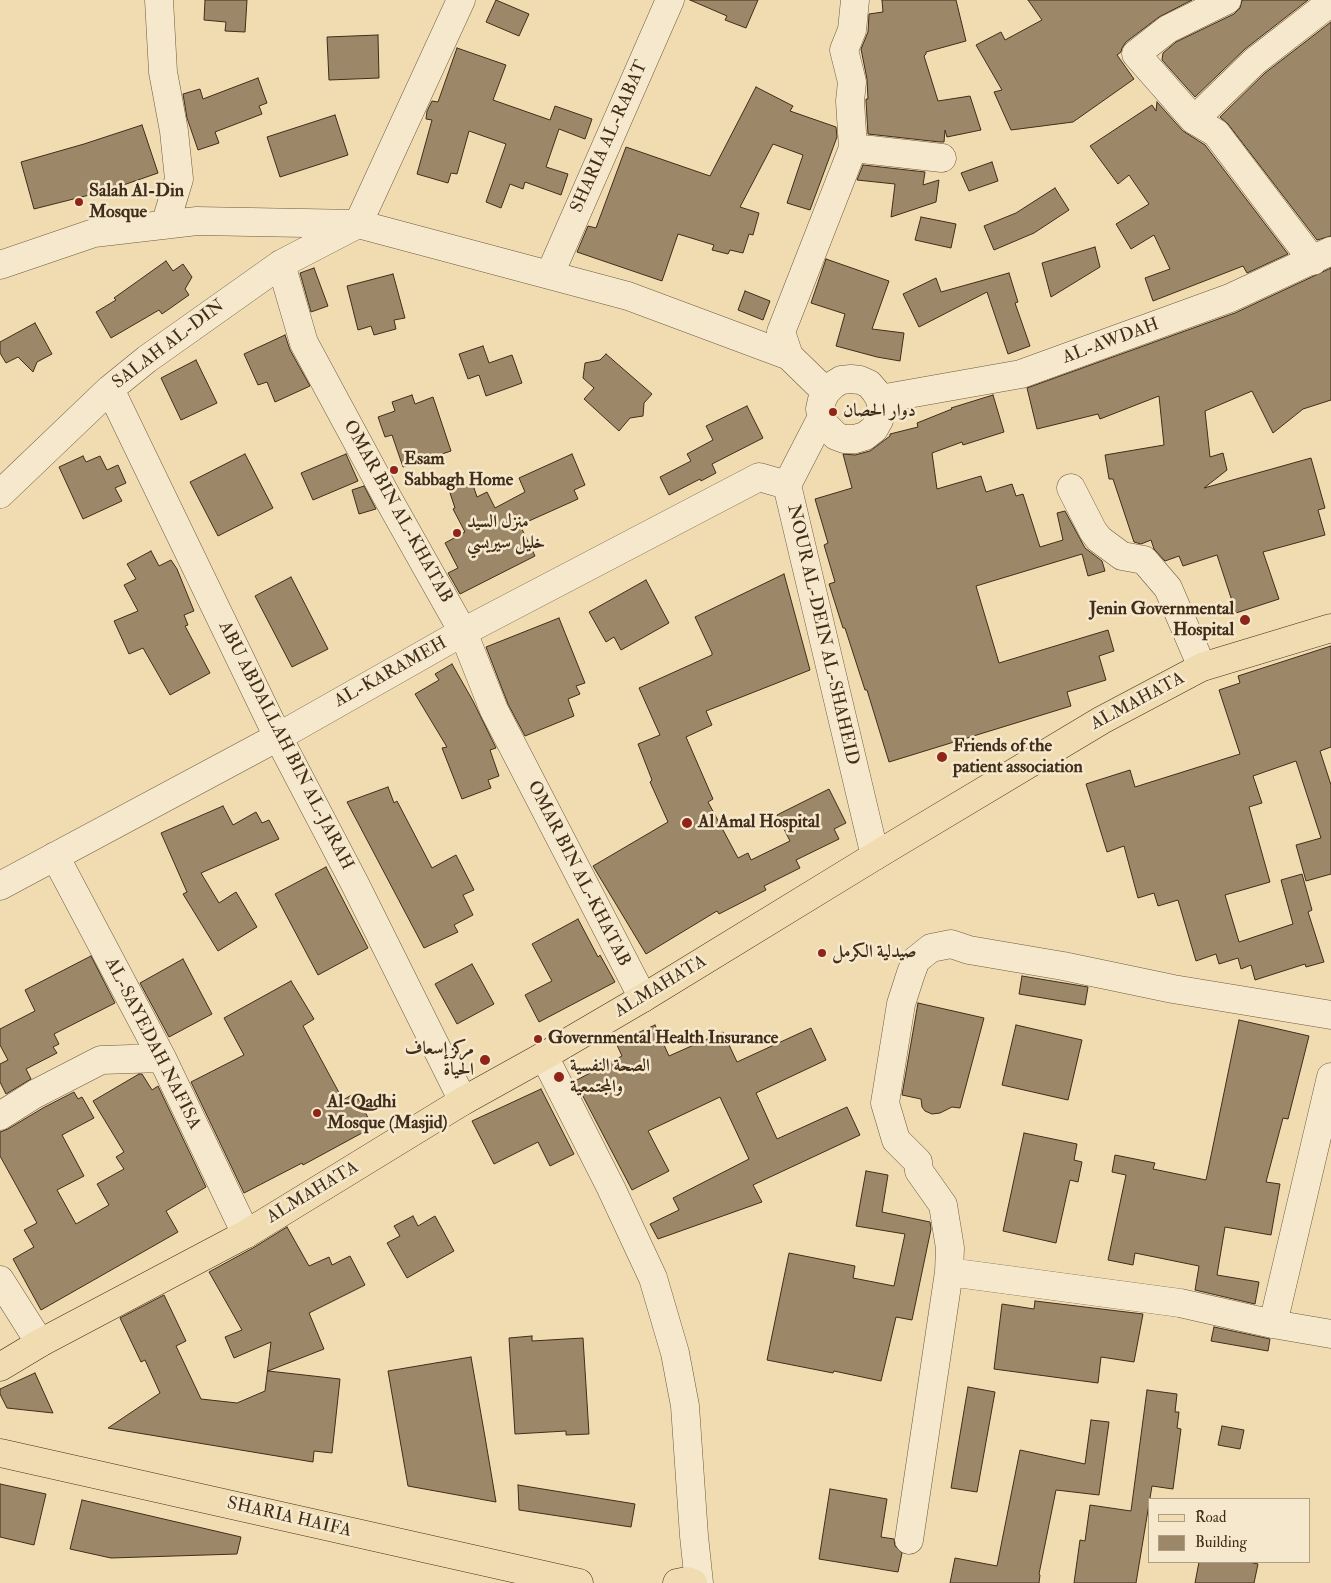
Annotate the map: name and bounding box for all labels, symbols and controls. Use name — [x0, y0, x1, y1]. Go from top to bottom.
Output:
street label: SHARIA AL-RABAT — [567, 58, 653, 216]
place label: Salah Al-Din Mosque — [89, 181, 184, 223]
marker: Salah Al-Din Mosque — [73, 196, 85, 208]
street label: SALAH AL-DIN — [109, 296, 229, 394]
street label: AL-AWDAH — [1060, 315, 1162, 369]
place label: دوار الحصان — [843, 401, 916, 423]
marker: دوار الحصان — [827, 406, 839, 418]
street label: OMAR BIN AL-KHATAB — [338, 417, 456, 607]
place label: Esam Sabbagh Home — [404, 449, 513, 492]
marker: Esam Sabbagh Home — [388, 464, 400, 476]
street label: NOUR AL-DEIN AL-SHAHEID — [781, 503, 863, 767]
place label: منزل السيد خليل سيريسي — [467, 512, 545, 554]
marker: منزل السيد خليل سيريسي — [451, 527, 463, 539]
place label: Jenin Governmental Hospital — [1089, 599, 1234, 642]
marker: Jenin Governmental Hospital — [1238, 613, 1252, 627]
street label: ABU ABDALLAH BIN AL-JARAH — [213, 618, 357, 874]
street label: AL-KARAMEH — [331, 633, 451, 713]
street label: ALMAHATA — [1087, 668, 1189, 736]
place label: Friends of the patient association — [953, 736, 1083, 779]
marker: Friends of the patient association — [935, 750, 949, 764]
street label: OMAR BIN AL-KHATAB — [522, 778, 634, 970]
place label: Al Amal Hospital — [698, 812, 820, 834]
marker: Al Amal Hospital — [680, 816, 694, 830]
place label: صيدلية الكرمل — [832, 942, 916, 964]
marker: صيدلية الكرمل — [816, 947, 828, 959]
street label: ALMAHATA — [611, 951, 711, 1023]
street label: AL-SAYEDAH NAFISA — [99, 954, 205, 1134]
place label: Governmental Health Insurance — [548, 1028, 778, 1050]
marker: Governmental Health Insurance — [532, 1033, 544, 1045]
place label: مركز إسعاف الحياة — [405, 1039, 474, 1082]
marker: مركز إسعاف الحياة — [478, 1053, 492, 1067]
place label: الصحة النفسية والمجتمعية — [570, 1056, 650, 1098]
marker: الصحة النفسية والمجتمعية — [552, 1070, 566, 1084]
place label: Al-Qadhi Mosque (Masjid) — [327, 1092, 447, 1134]
marker: Al-Qadhi Mosque (Masjid) — [311, 1107, 323, 1119]
street label: ALMAHATA — [263, 1157, 363, 1229]
street label: SHARIA HAIFA — [225, 1493, 353, 1543]
legend — [1148, 1498, 1311, 1563]
text: Road — [1195, 1508, 1226, 1527]
text: Building — [1195, 1533, 1247, 1552]

